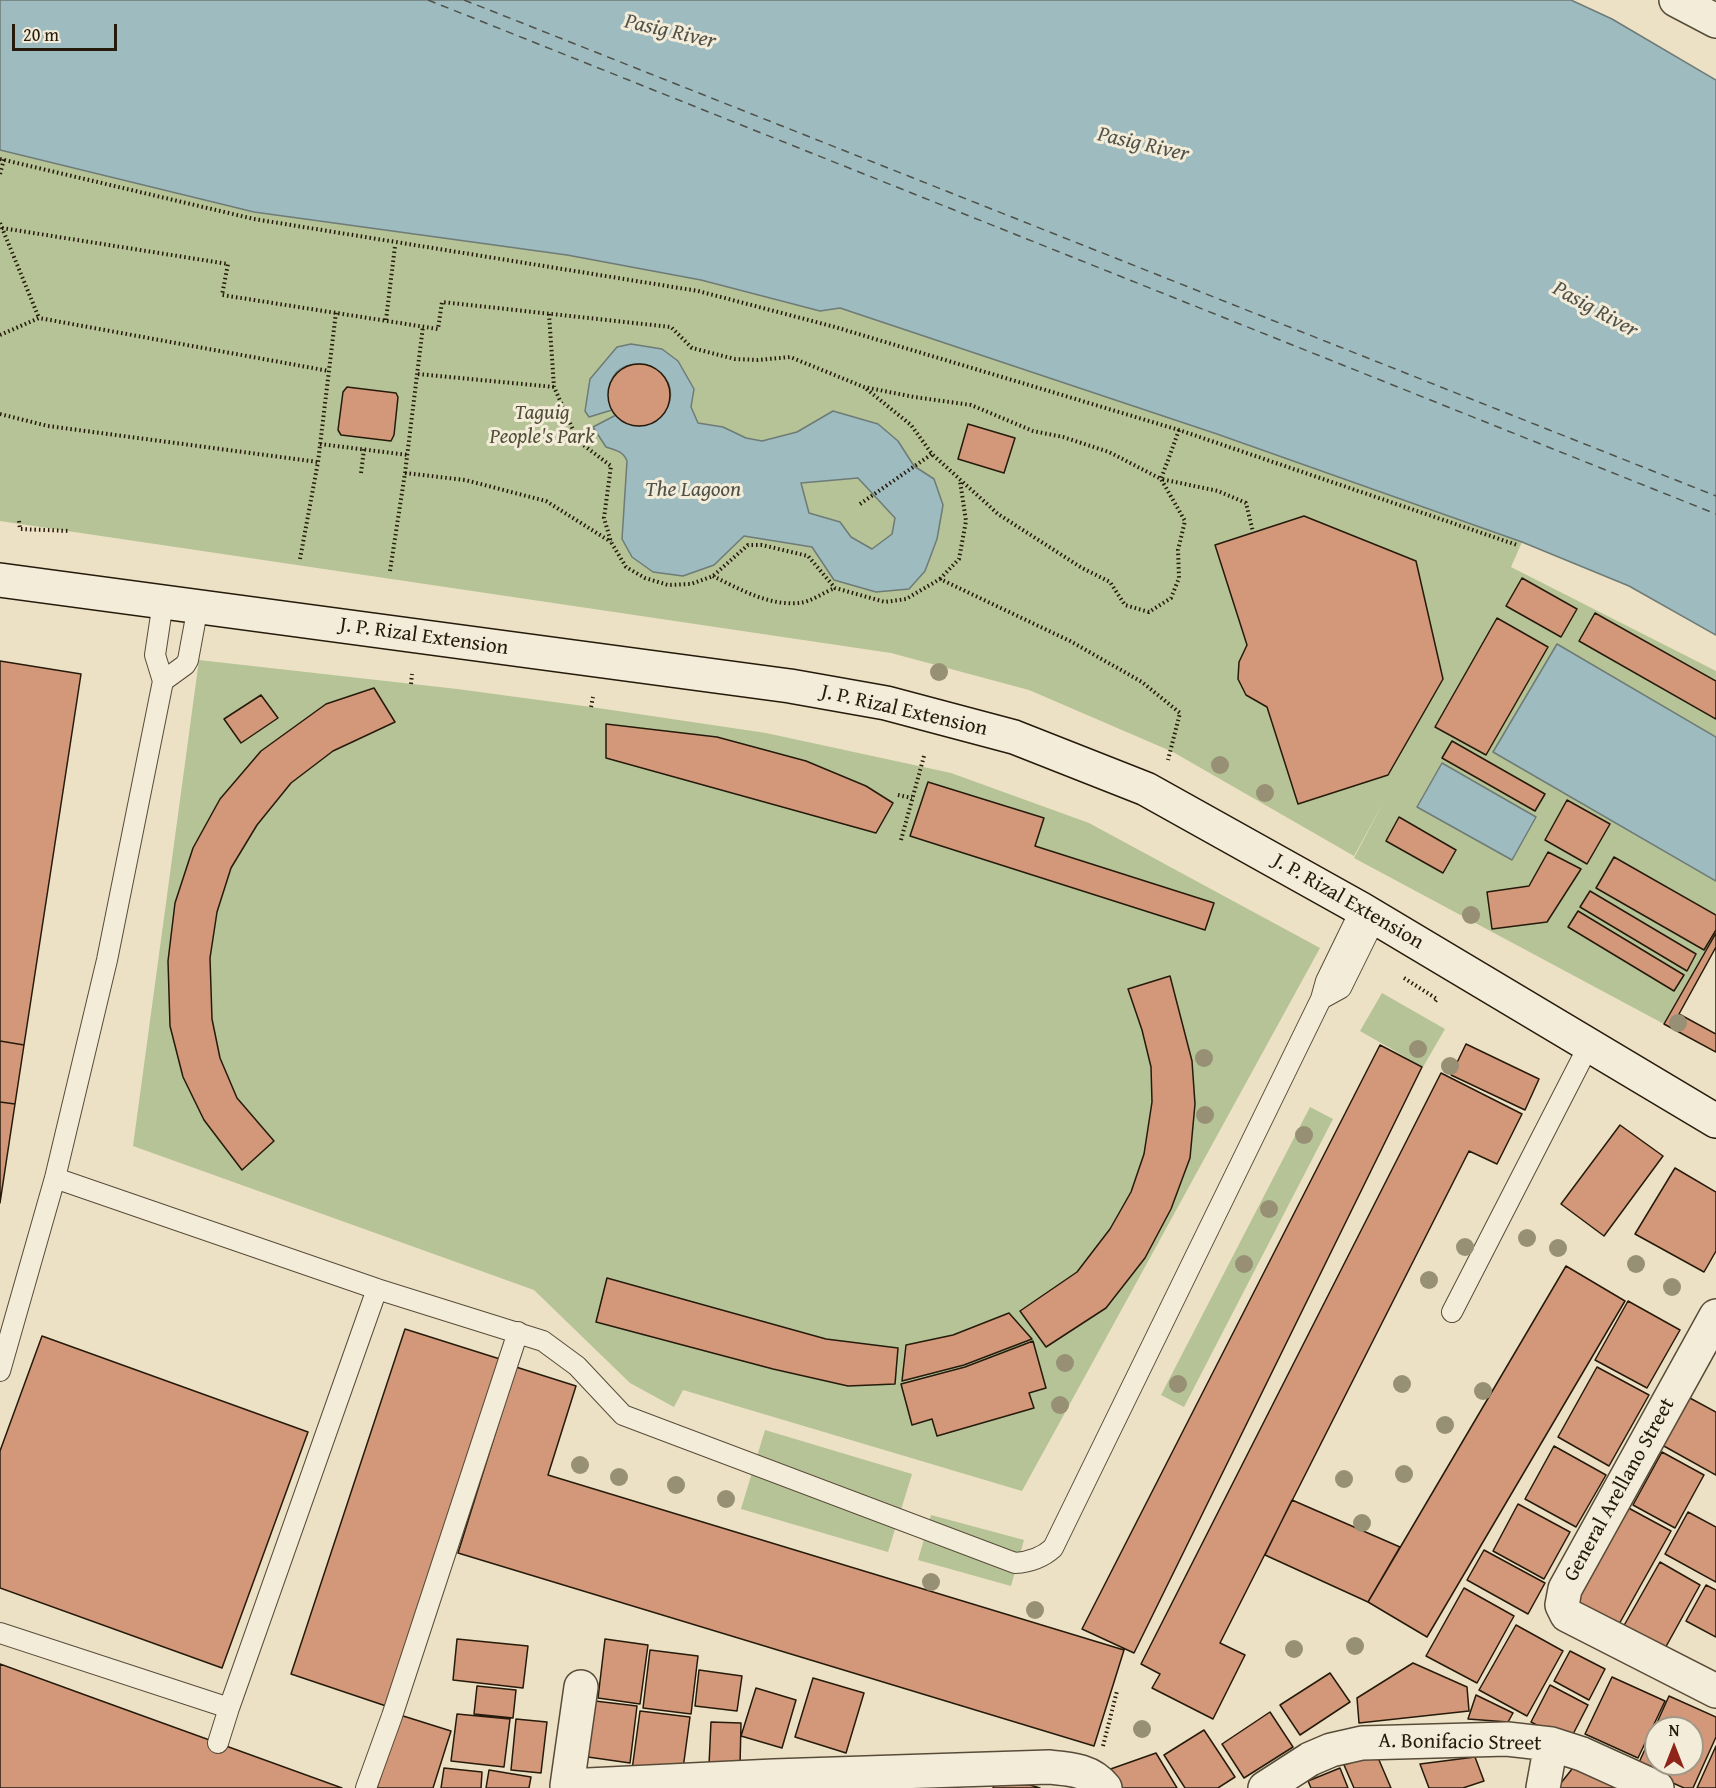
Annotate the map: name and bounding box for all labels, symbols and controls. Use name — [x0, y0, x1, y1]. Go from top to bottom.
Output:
water label: Pasig River — [622, 9, 718, 55]
scale bar — [15, 12, 120, 50]
text: 20 m — [23, 21, 59, 48]
water label: Pasig River — [1095, 122, 1191, 168]
water label: Pasig River — [1548, 276, 1642, 344]
park label: Taguig People's Park — [490, 401, 594, 451]
water label: The Lagoon — [645, 477, 741, 503]
street label: J. P. Rizal Extension — [338, 613, 510, 661]
street label: J. P. Rizal Extension — [818, 680, 990, 742]
street label: J. P. Rizal Extension — [1268, 849, 1428, 955]
street label: General Arellano Street — [1559, 1394, 1681, 1586]
north arrow — [1644, 1716, 1704, 1776]
text: N — [1669, 1718, 1679, 1742]
street label: A. Bonifacio Street — [1378, 1729, 1542, 1757]

